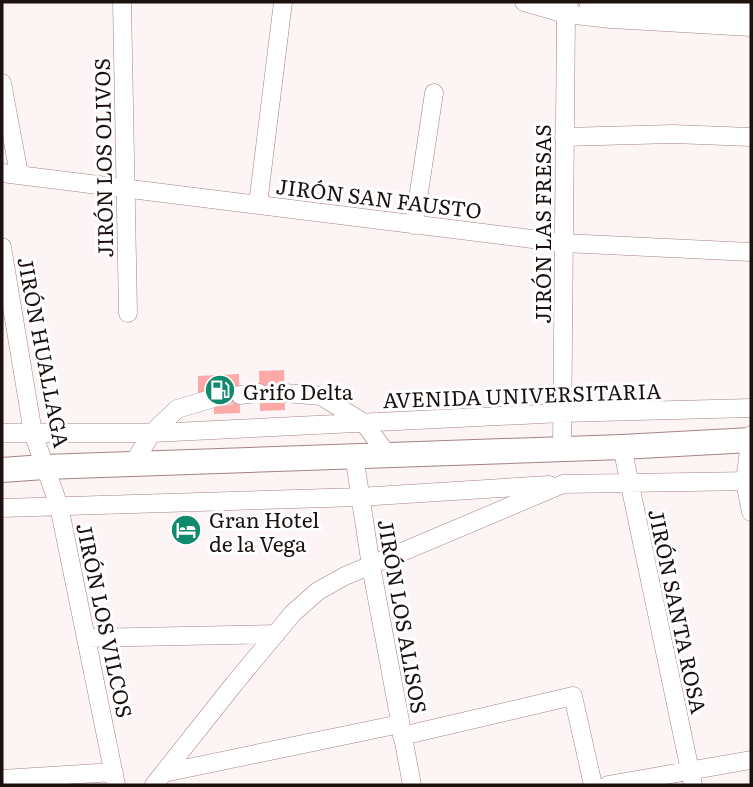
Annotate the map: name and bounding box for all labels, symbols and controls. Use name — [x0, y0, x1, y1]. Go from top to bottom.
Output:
street label: JIRÓN LOS OLIVOS — [85, 58, 119, 258]
street label: JIRÓN LAS FRESAS — [526, 124, 557, 324]
street label: JIRÓN SAN FAUSTO — [274, 169, 484, 225]
street label: JIRÓN HUALLAGA — [11, 254, 79, 451]
fuel station icon: Grifo Delta — [203, 373, 237, 407]
street label: AVENIDA UNIVERSITARIA — [382, 374, 663, 414]
place label: Grifo Delta — [243, 375, 354, 406]
place label: Gran Hotel de la Vega — [209, 503, 319, 558]
street label: JIRÓN SANTA ROSA — [642, 506, 716, 717]
hotel icon: Gran Hotel de la Vega — [169, 513, 203, 547]
street label: JIRÓN LOS ALISOS — [372, 516, 436, 716]
street label: JIRÓN LOS VILCOS — [70, 520, 142, 720]

